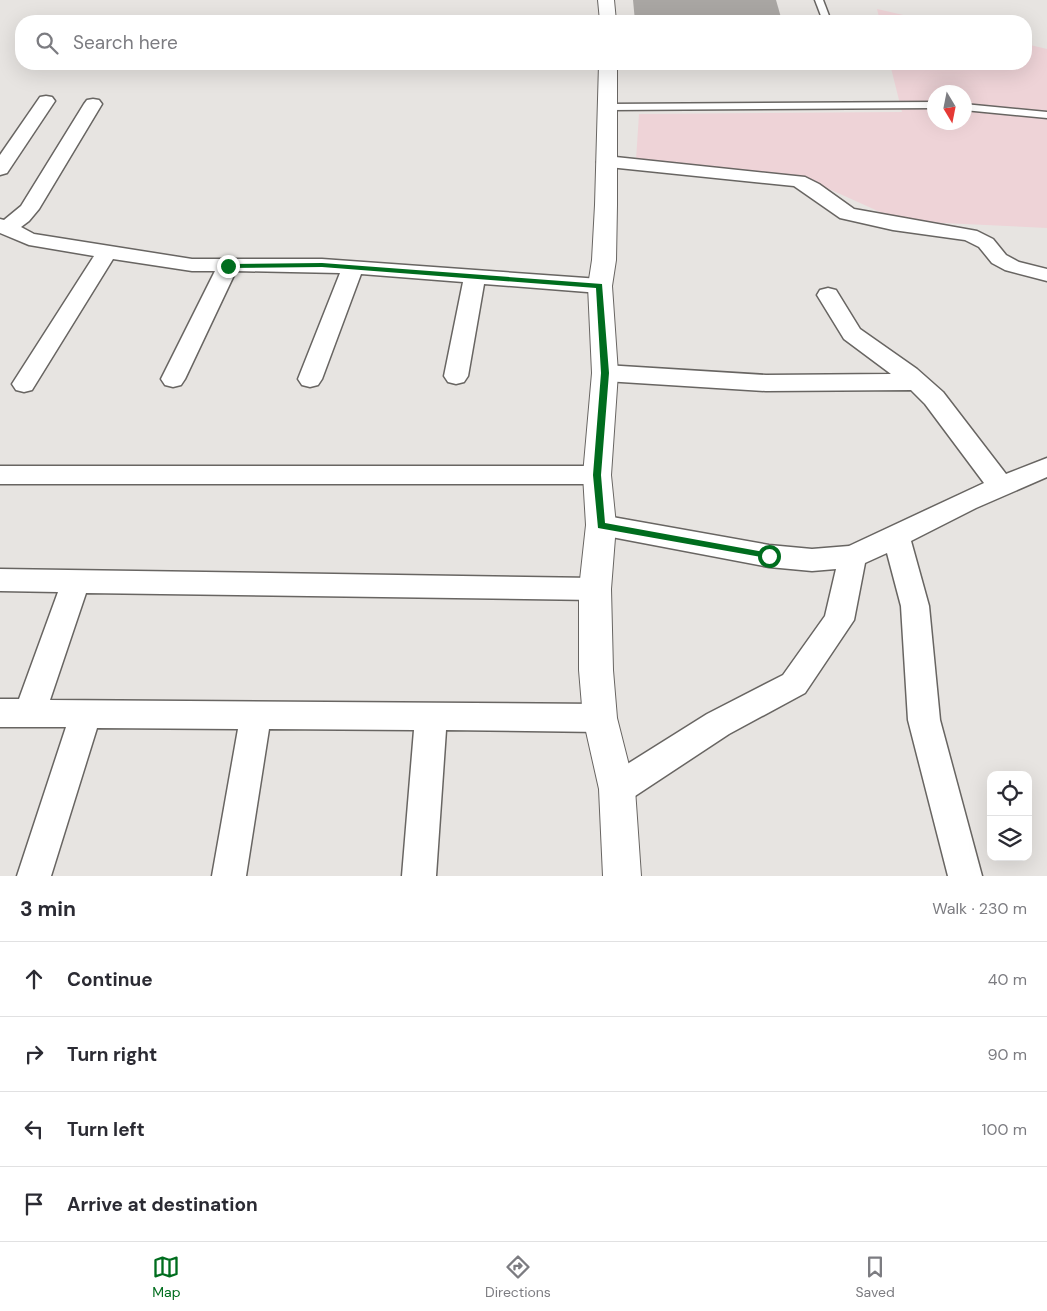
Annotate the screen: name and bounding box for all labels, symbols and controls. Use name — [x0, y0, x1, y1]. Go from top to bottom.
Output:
search box — [15, 15, 1032, 70]
icon: search — [33, 29, 61, 57]
text: Search here — [73, 30, 178, 55]
north arrow — [927, 85, 972, 130]
route end — [217, 255, 240, 278]
route start — [758, 545, 781, 568]
map controls — [987, 771, 1032, 861]
button: locate — [987, 771, 1032, 816]
button: layers — [987, 816, 1032, 861]
text: 3 min — [20, 895, 76, 923]
text: Walk · 230 m — [932, 898, 1027, 919]
icon: ahead — [20, 965, 48, 993]
text: Continue — [67, 967, 153, 992]
text: 40 m — [988, 969, 1027, 990]
icon: right — [20, 1040, 48, 1068]
text: Turn right — [67, 1042, 157, 1067]
text: 90 m — [987, 1044, 1027, 1065]
icon: left — [20, 1115, 48, 1143]
text: Turn left — [67, 1117, 145, 1142]
text: 100 m — [982, 1119, 1027, 1140]
icon: arrive — [20, 1190, 48, 1218]
text: Arrive at destination — [67, 1192, 258, 1217]
tab: Map — [152, 1253, 180, 1301]
tab: Directions — [485, 1253, 551, 1301]
tab: Saved — [855, 1253, 895, 1301]

